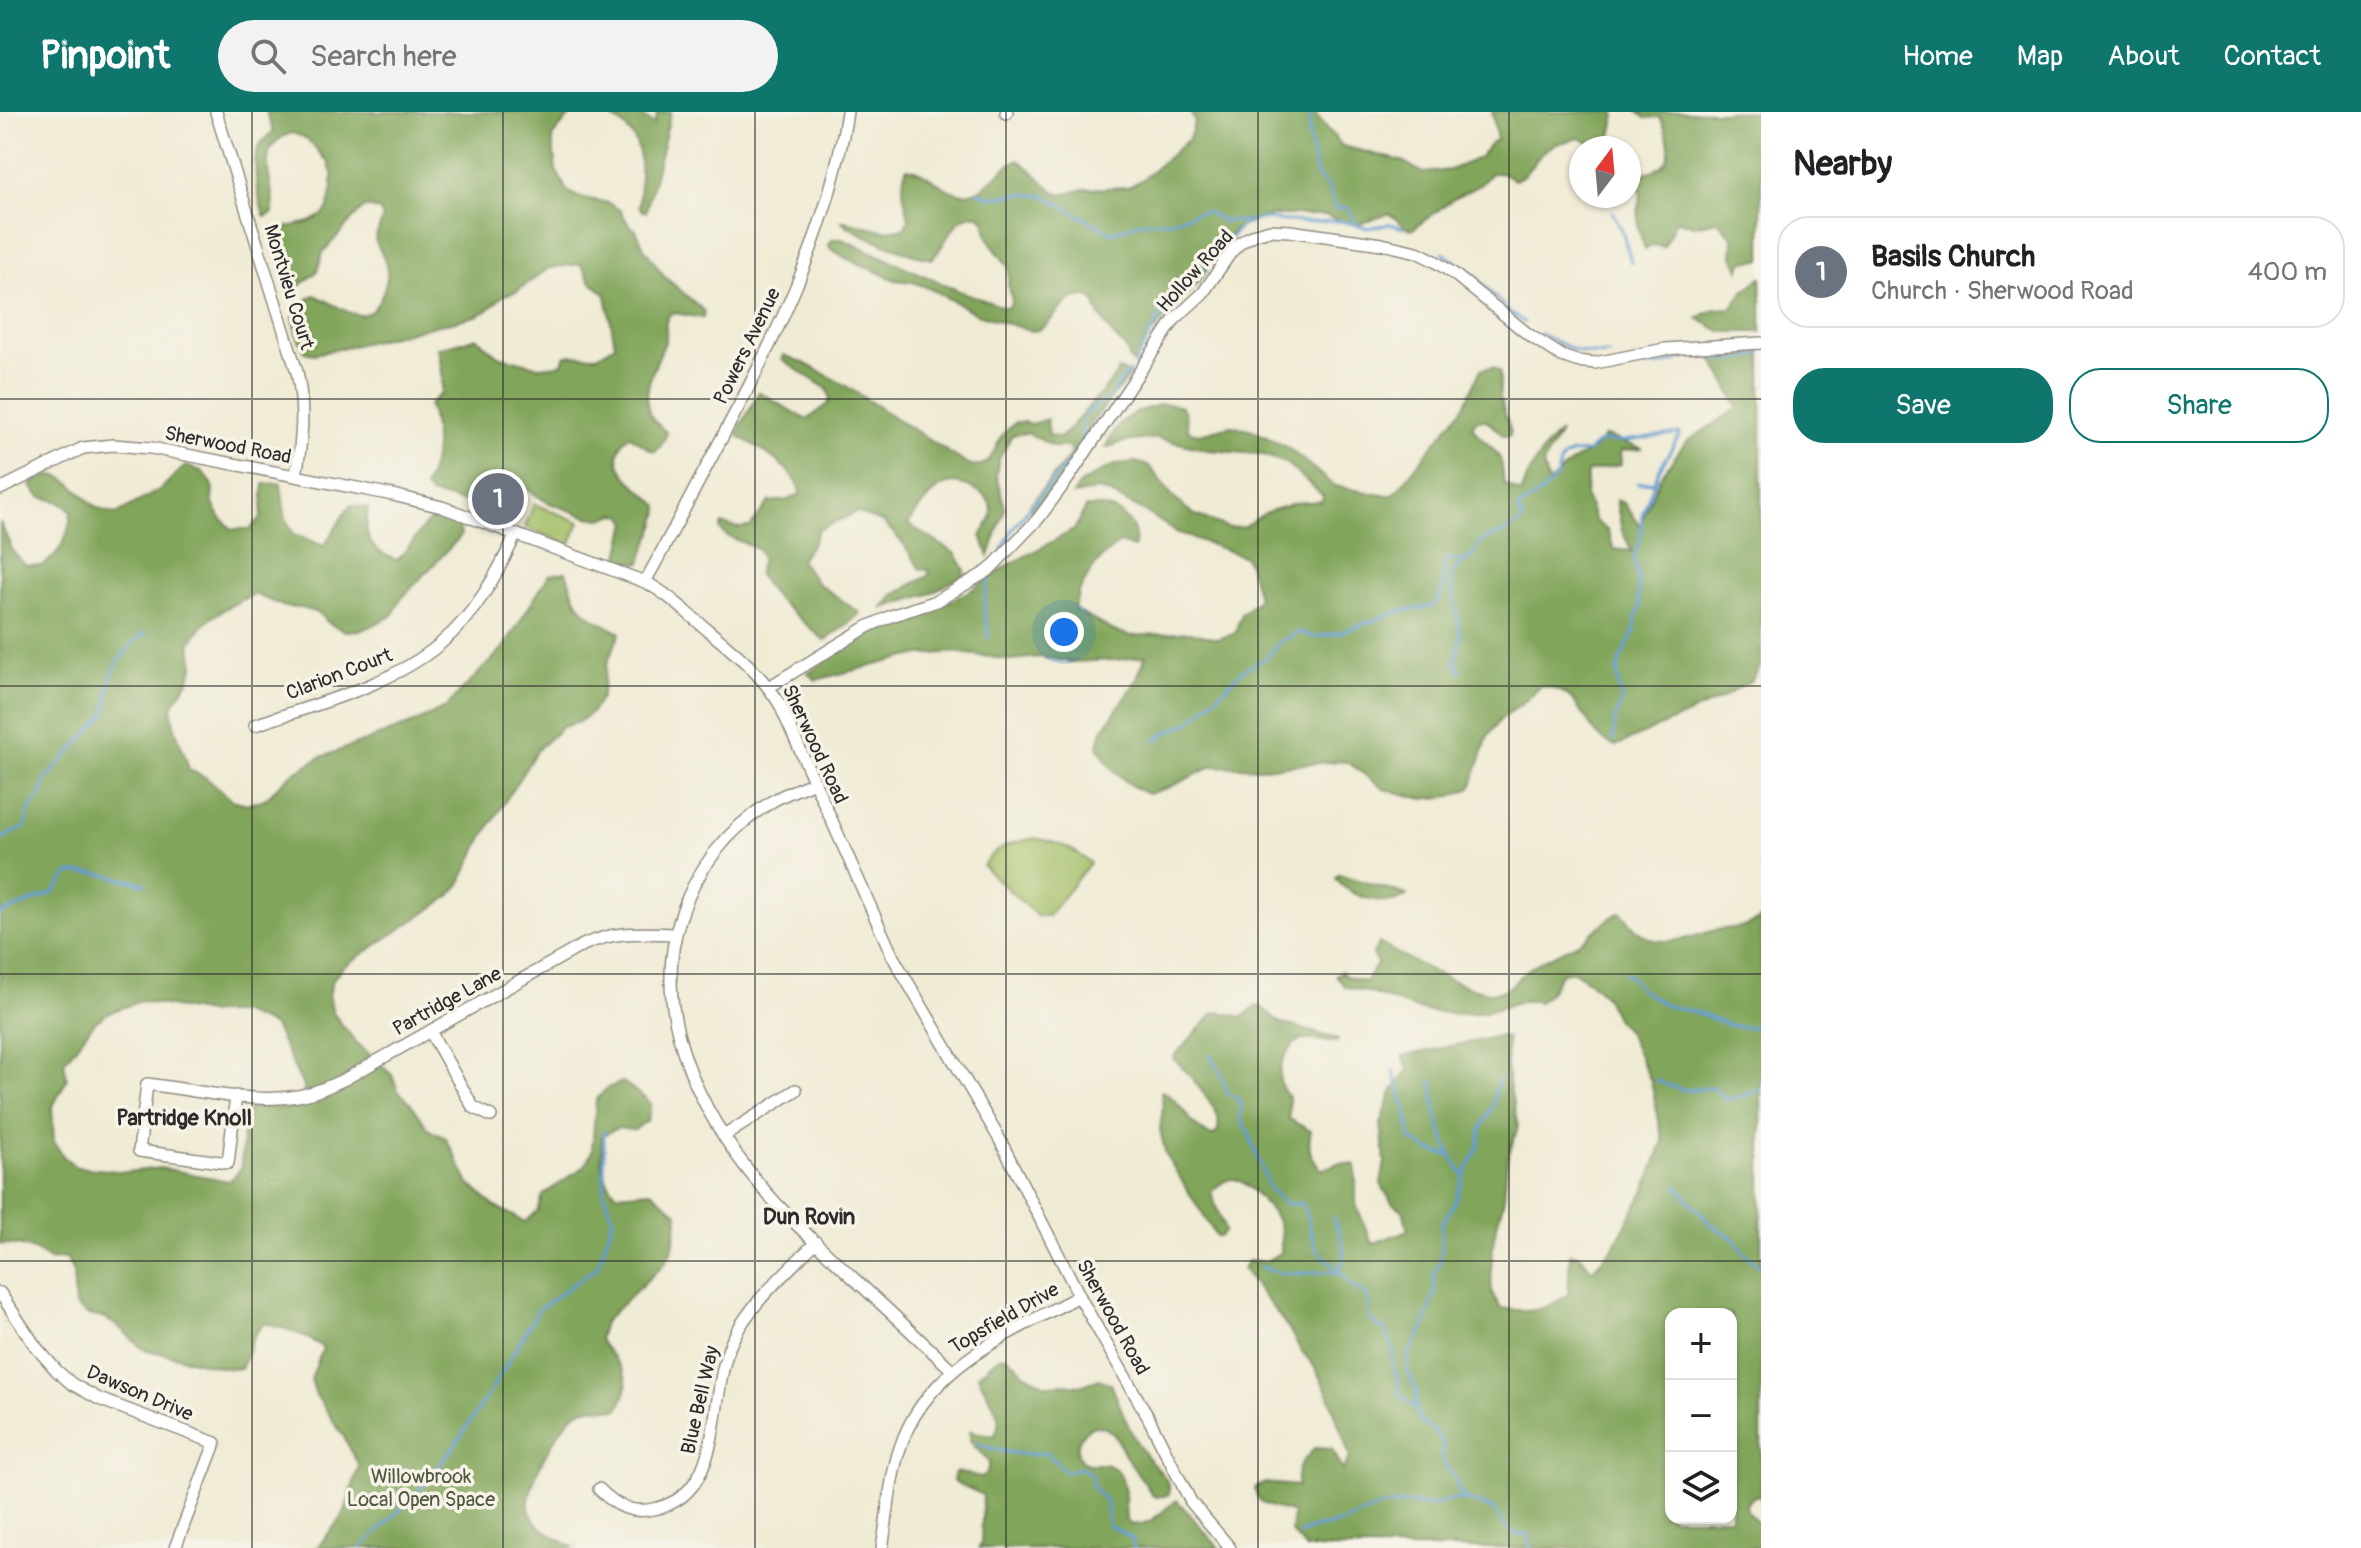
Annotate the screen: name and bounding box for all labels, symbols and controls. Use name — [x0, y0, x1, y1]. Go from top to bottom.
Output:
search box — [218, 20, 778, 92]
text: Pinpoint — [40, 32, 170, 80]
icon: search — [246, 34, 290, 78]
text: Search here — [310, 38, 457, 75]
text: Home — [1902, 39, 1973, 74]
text: Map — [2017, 39, 2063, 74]
text: About — [2107, 39, 2180, 74]
text: Contact — [2224, 39, 2321, 74]
north arrow — [1569, 136, 1641, 208]
text: Nearby — [1793, 143, 1892, 186]
street label: Montvieu Court — [258, 222, 320, 353]
street label: Hollow Road — [1151, 224, 1239, 318]
text: Basils Church — [1871, 238, 2035, 275]
text: 1 — [1816, 256, 1826, 288]
text: 400 m — [2248, 256, 2327, 288]
text: Church · Sherwood Road — [1871, 275, 2134, 307]
street label: Powers Avenue — [708, 283, 786, 408]
button: Save — [1793, 368, 2053, 443]
button: Share — [2069, 368, 2329, 443]
street label: Sherwood Road — [162, 420, 294, 470]
pin: 1 — [472, 469, 524, 529]
your location — [1044, 612, 1084, 652]
street label: Clarion Court — [282, 642, 396, 706]
street label: Sherwood Road — [776, 680, 854, 808]
street label: Partridge Lane — [388, 961, 506, 1041]
district label: Partridge Knoll — [116, 1104, 252, 1132]
district label: Dun Rovin — [763, 1203, 855, 1231]
street label: Sherwood Road — [1071, 1255, 1155, 1379]
street label: Topsfield Drive — [945, 1276, 1063, 1359]
map controls — [1665, 1308, 1737, 1524]
button: + — [1665, 1308, 1737, 1380]
street label: Blue Bell Way — [675, 1343, 725, 1457]
street label: Dawson Drive — [83, 1359, 197, 1427]
button: − — [1665, 1380, 1737, 1452]
button: layers — [1665, 1452, 1737, 1524]
park label: Willowbrook Local Open Space — [347, 1464, 495, 1512]

